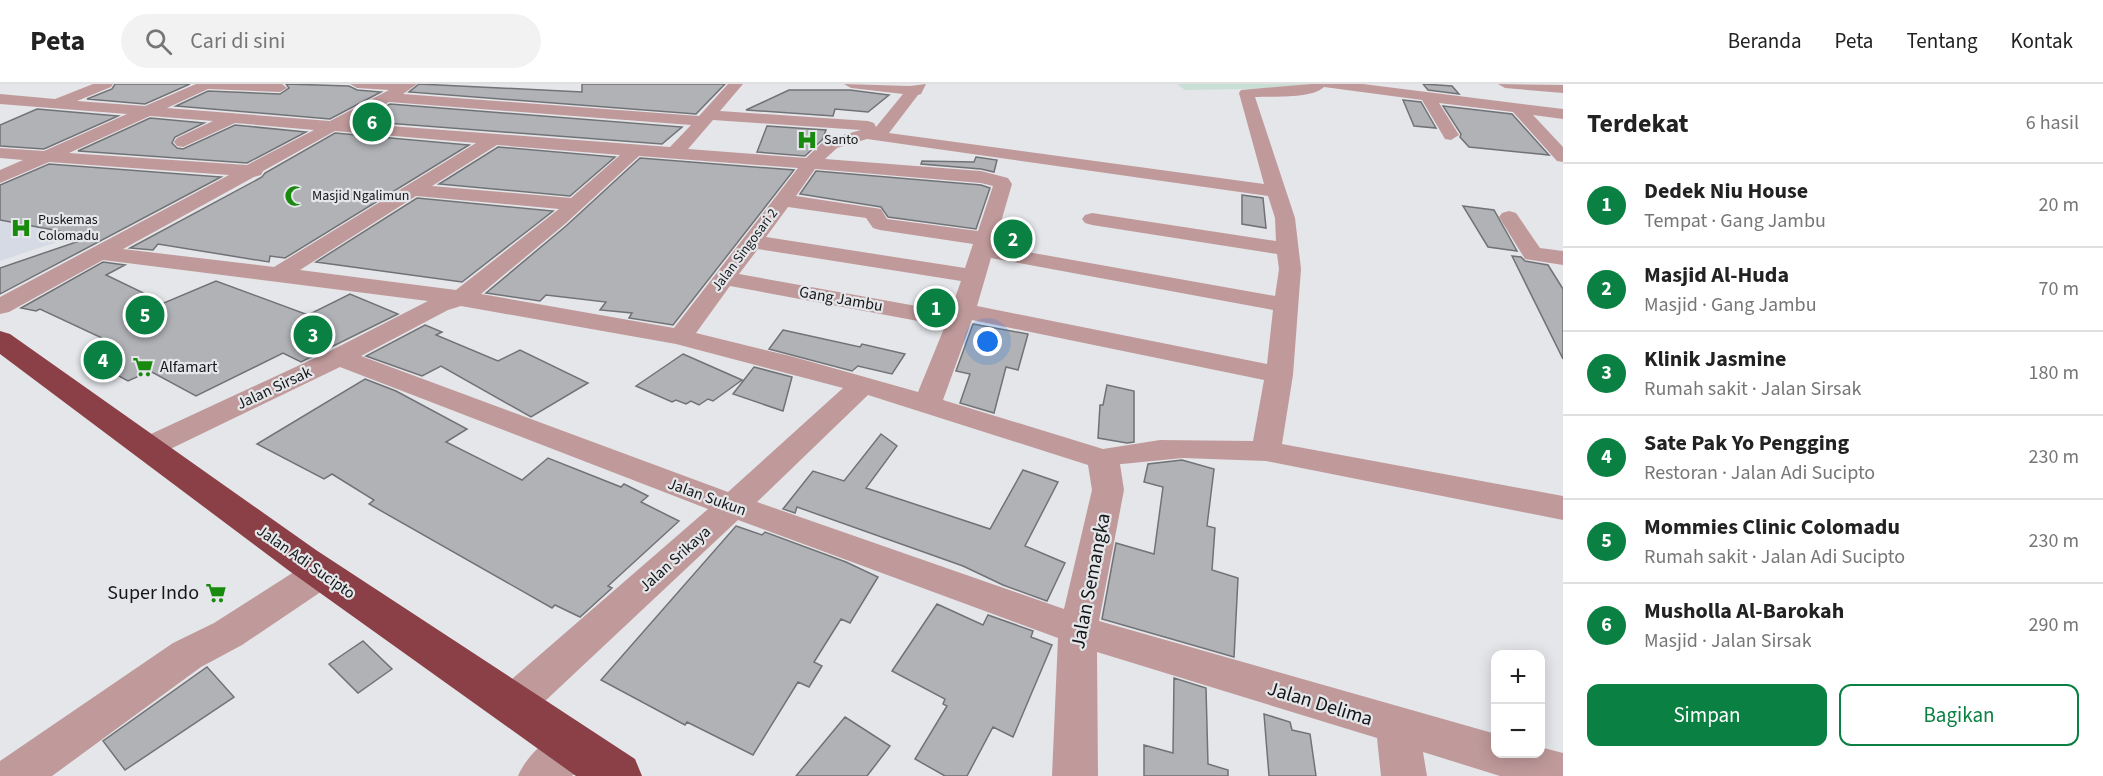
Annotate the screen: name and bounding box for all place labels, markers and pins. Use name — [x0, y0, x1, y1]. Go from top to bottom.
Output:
pin: 6 — [352, 99, 392, 144]
hospital icon: Santo — [795, 128, 819, 152]
place label: Santo — [824, 130, 858, 150]
mosque icon: Masjid Ngalimun — [283, 184, 307, 208]
place label: Masjid Ngalimun — [312, 186, 409, 206]
place label: Puskemas Colomadu — [38, 210, 99, 246]
hospital icon: Puskemas Colomadu — [9, 216, 33, 240]
pin: 2 — [994, 216, 1032, 262]
pin: 1 — [916, 286, 956, 330]
pin: 5 — [126, 292, 164, 338]
pin: 3 — [294, 312, 332, 358]
pin: 4 — [84, 338, 122, 382]
supermarket icon: Alfamart — [131, 355, 155, 379]
place label: Alfamart — [160, 356, 218, 378]
place label: Super Indo — [107, 579, 199, 607]
supermarket icon: Super Indo — [204, 581, 228, 605]

